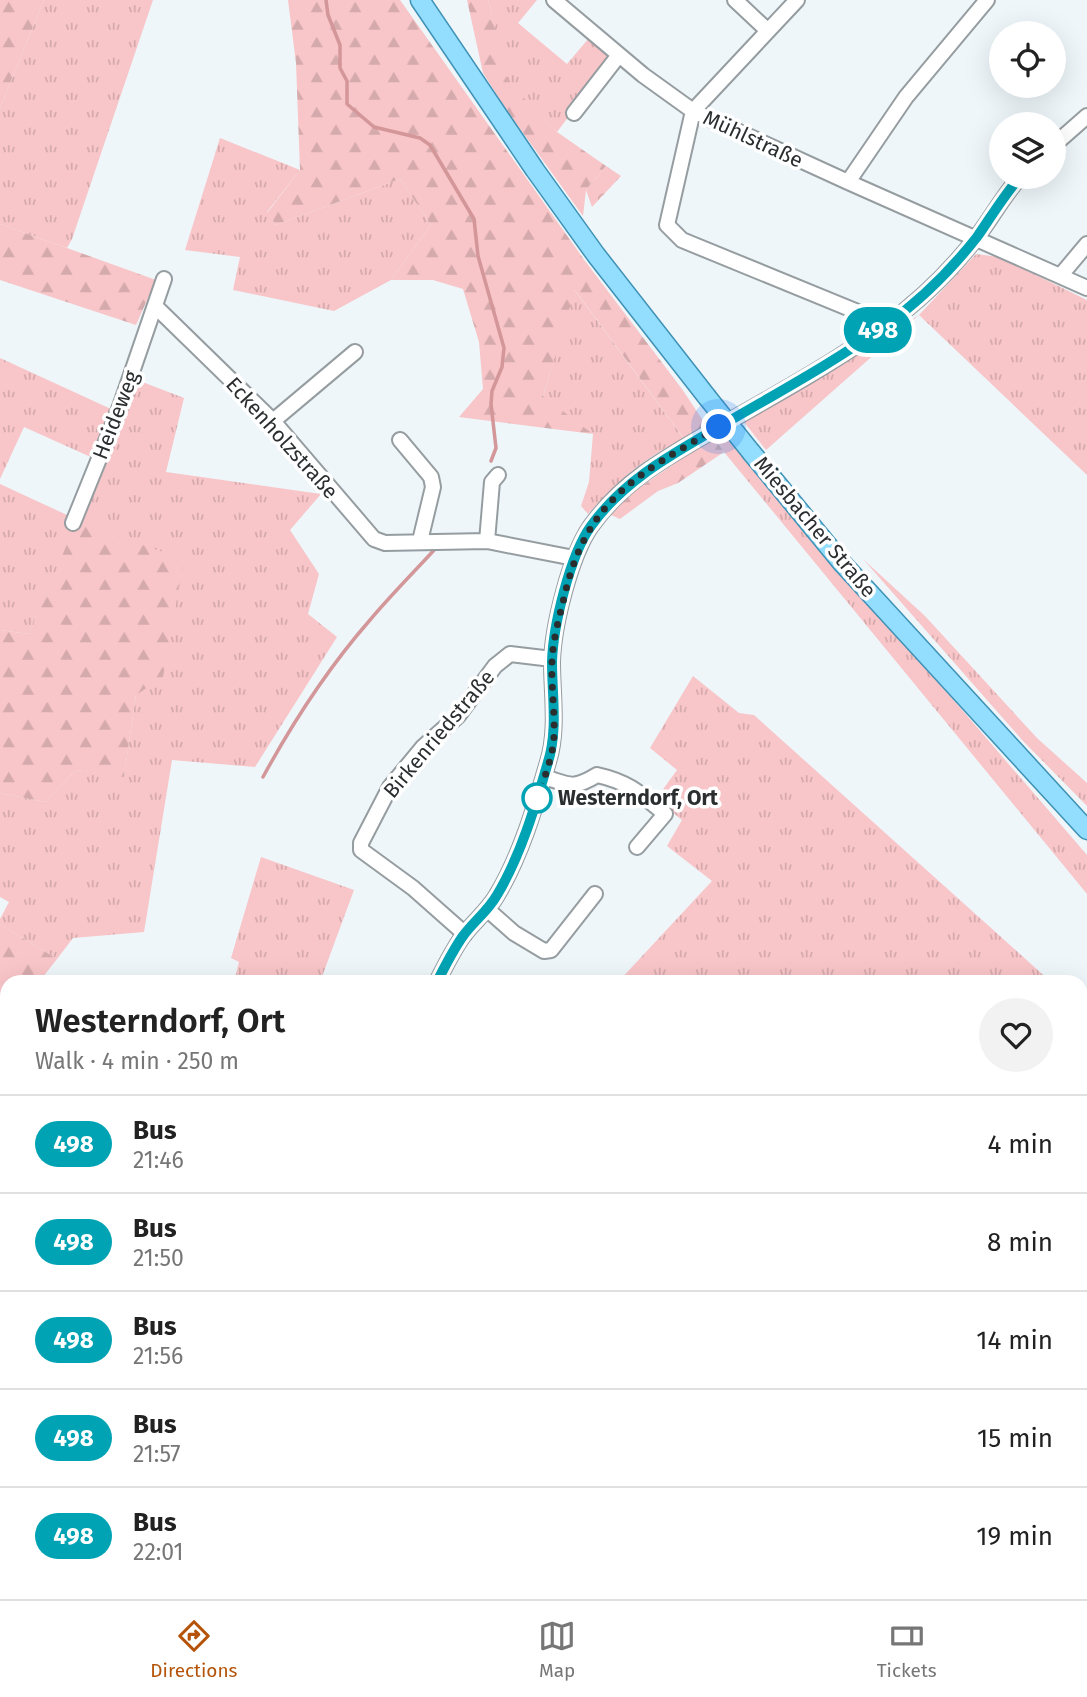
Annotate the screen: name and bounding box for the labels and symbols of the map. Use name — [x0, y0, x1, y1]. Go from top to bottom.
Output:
street label: Mühlstraße — [699, 105, 807, 173]
line badge: 498 — [838, 307, 918, 353]
street label: Heideweg — [87, 367, 145, 463]
street label: Eckenholzstraße — [220, 372, 344, 504]
your location — [701, 409, 736, 444]
street label: Miesbacher Straße — [748, 451, 882, 603]
street label: Birkenriedstraße — [378, 665, 500, 803]
marker: Westerndorf, Ort — [522, 783, 552, 813]
place label: Westerndorf, Ort — [558, 785, 719, 811]

